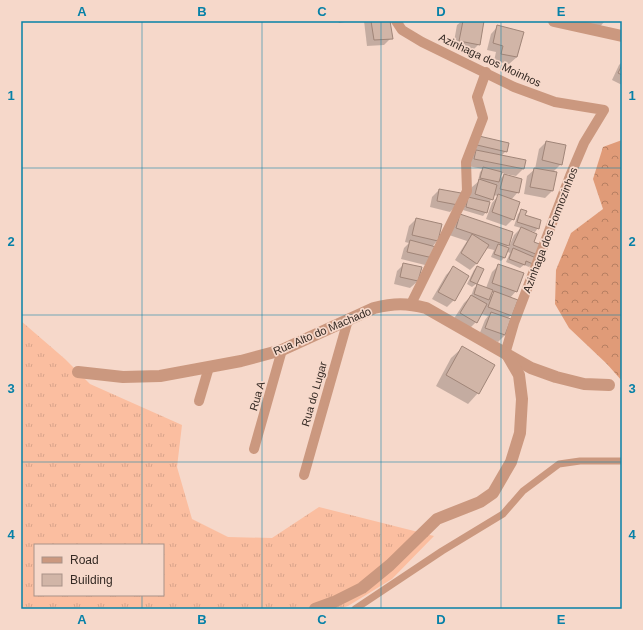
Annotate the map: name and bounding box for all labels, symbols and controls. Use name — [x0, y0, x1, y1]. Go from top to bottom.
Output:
text: A — [77, 4, 87, 19]
text: B — [197, 4, 207, 19]
text: C — [317, 4, 327, 19]
text: D — [436, 4, 446, 19]
text: E — [557, 4, 566, 19]
street label: Azinhaga dos Moinhos — [437, 31, 543, 89]
text: 1 — [7, 88, 15, 103]
text: 1 — [628, 88, 636, 103]
street label: Azinhaga dos Formozinhos — [521, 165, 580, 294]
text: 2 — [7, 234, 15, 249]
text: 2 — [628, 234, 636, 249]
street label: Rua Alto do Machado — [271, 305, 373, 357]
street label: Rua do Lugar — [299, 360, 329, 428]
street label: Rua A — [247, 379, 267, 412]
text: 3 — [7, 381, 15, 396]
text: 3 — [628, 381, 636, 396]
text: 4 — [7, 527, 15, 542]
text: 4 — [628, 527, 636, 542]
legend — [34, 544, 164, 596]
text: Road — [70, 553, 99, 567]
text: Building — [70, 573, 113, 587]
text: A — [77, 612, 87, 627]
text: B — [197, 612, 207, 627]
text: C — [317, 612, 327, 627]
text: D — [436, 612, 446, 627]
text: E — [557, 612, 566, 627]

